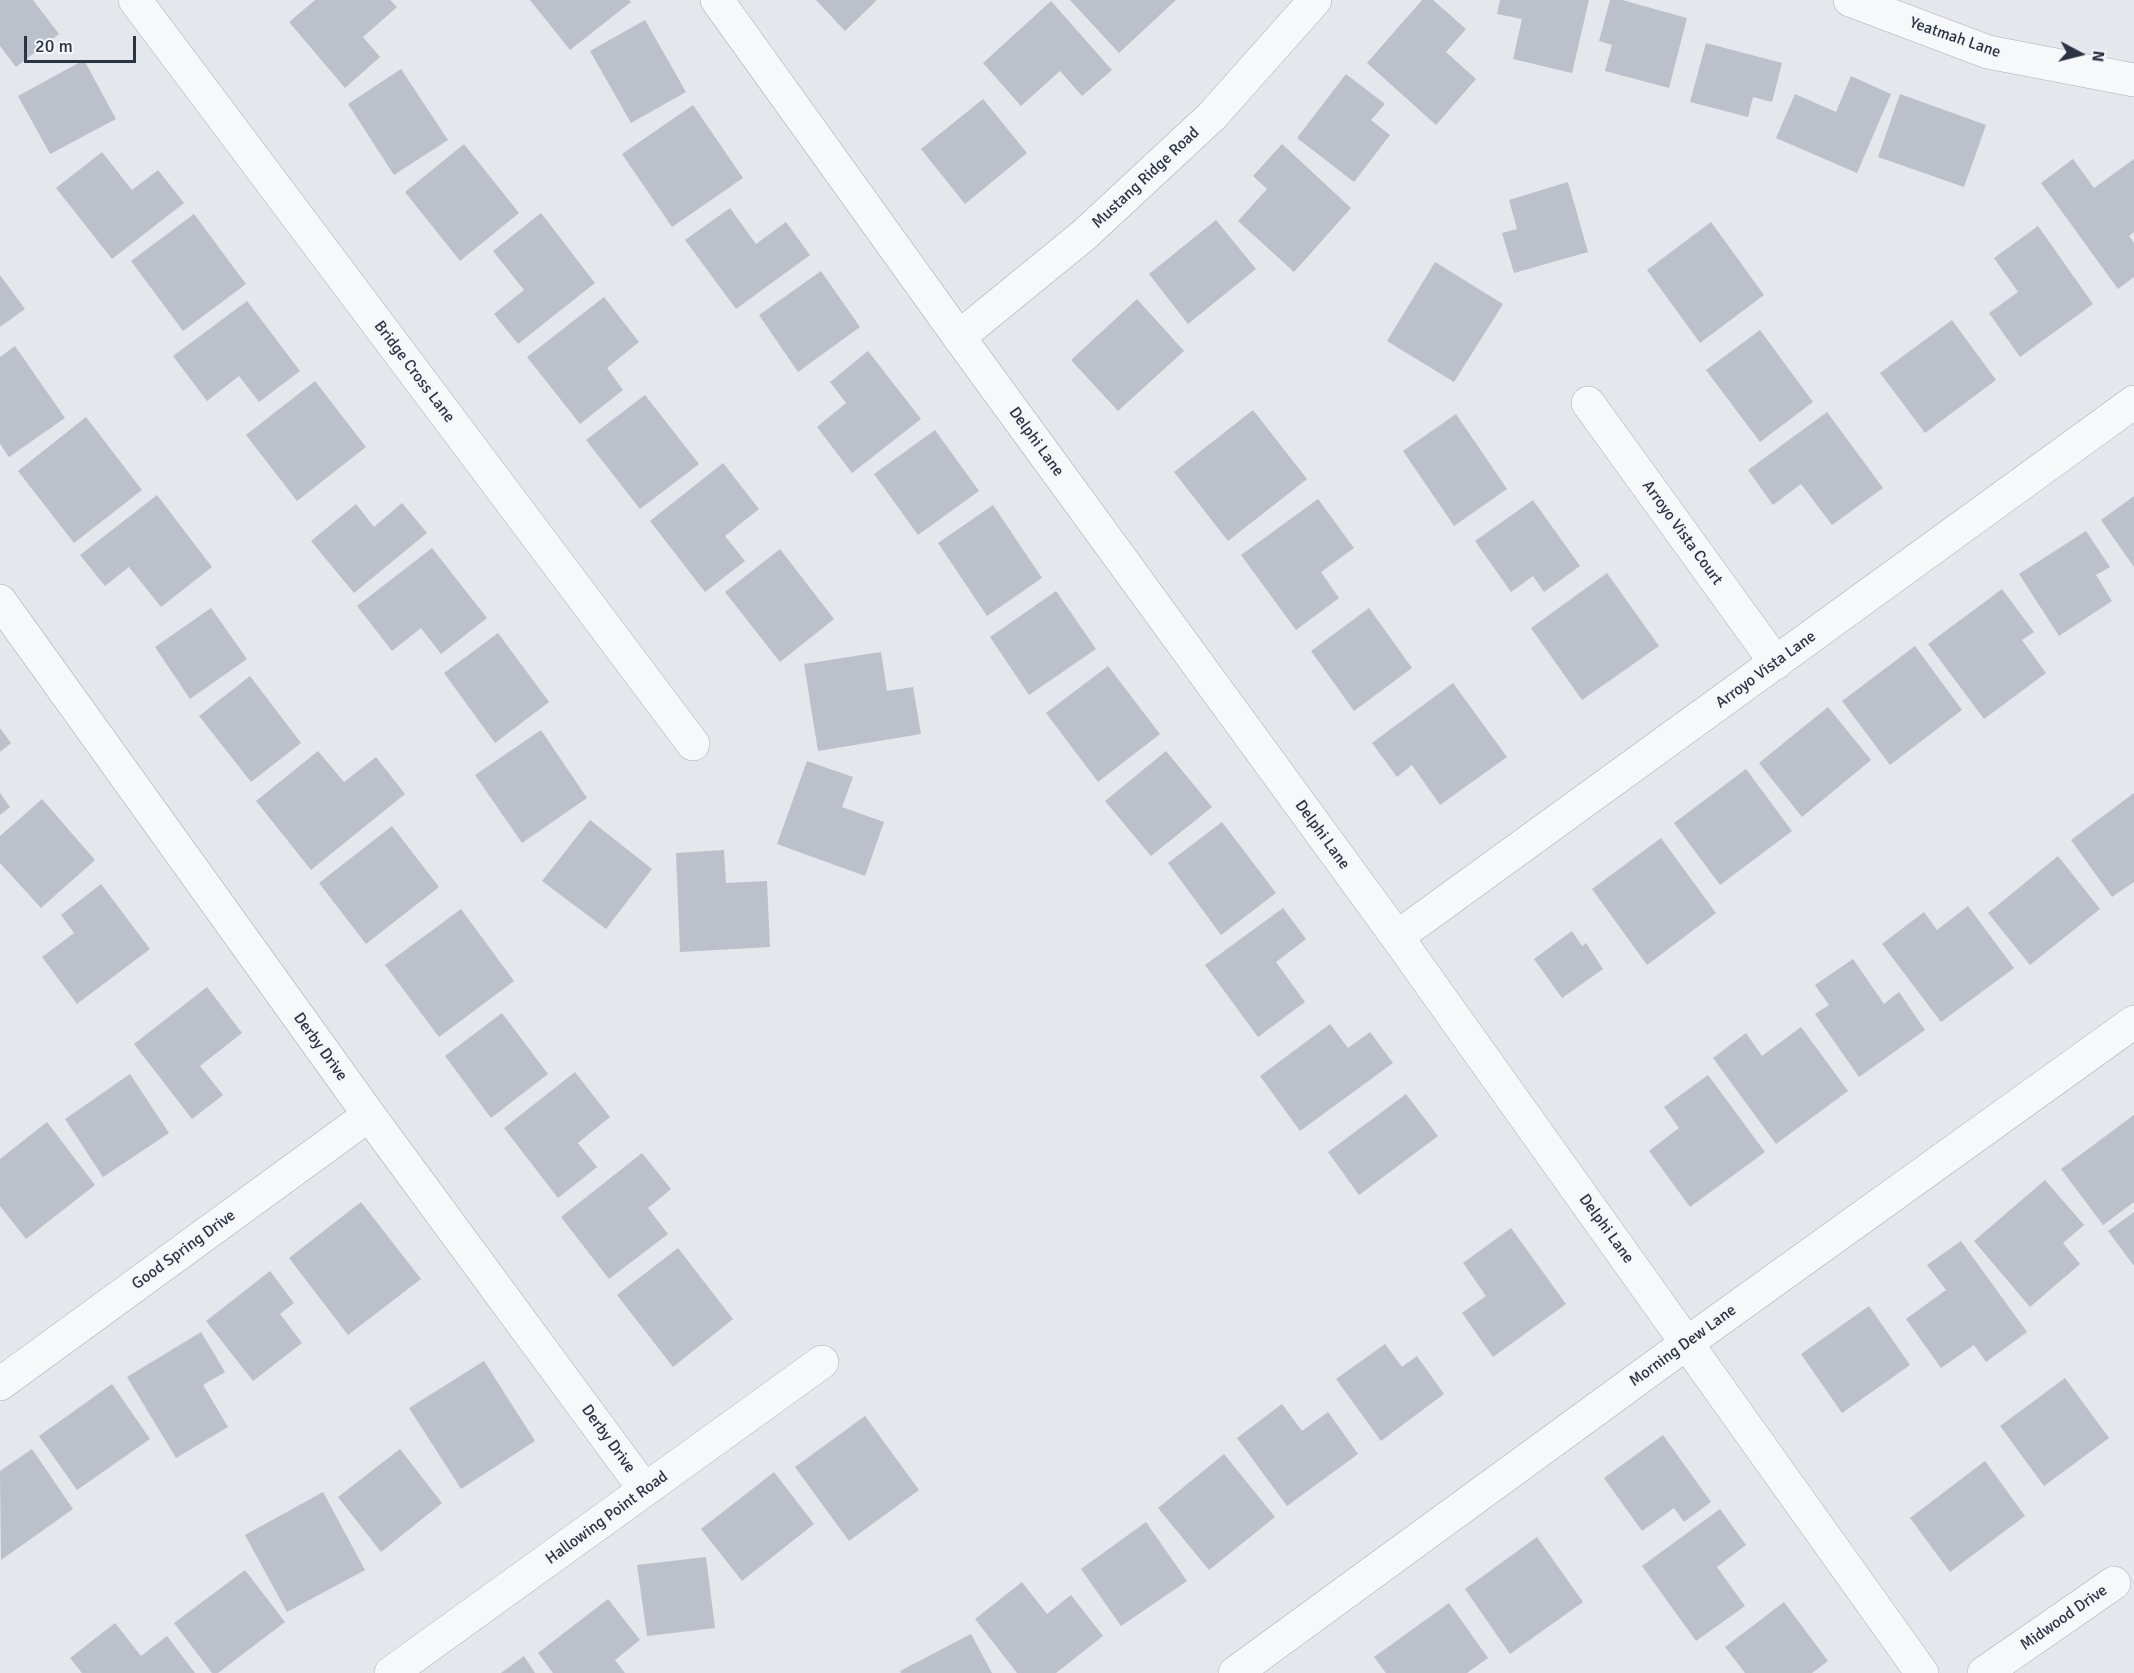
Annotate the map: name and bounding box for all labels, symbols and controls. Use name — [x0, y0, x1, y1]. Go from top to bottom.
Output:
street label: Yeatmah Lane — [1907, 13, 2003, 63]
scale bar — [27, 24, 140, 62]
north arrow — [2050, 24, 2110, 84]
text: 20 m — [35, 35, 73, 57]
text: N — [2087, 49, 2108, 63]
street label: Mustang Ridge Road — [1088, 123, 1204, 233]
street label: Bridge Cross Lane — [369, 317, 459, 427]
street label: Delphi Lane — [1004, 404, 1068, 480]
street label: Arroyo Vista Court — [1638, 477, 1726, 589]
street label: Arroyo Vista Lane — [1712, 627, 1820, 713]
street label: Delphi Lane — [1290, 797, 1354, 873]
street label: Derby Drive — [289, 1009, 351, 1085]
street label: Delphi Lane — [1574, 1191, 1638, 1267]
street label: Good Spring Drive — [128, 1206, 240, 1294]
street label: Morning Dew Lane — [1626, 1301, 1740, 1391]
street label: Derby Drive — [577, 1401, 639, 1477]
street label: Hallowing Point Road — [542, 1467, 672, 1569]
street label: Midwood Drive — [2017, 1581, 2111, 1655]

